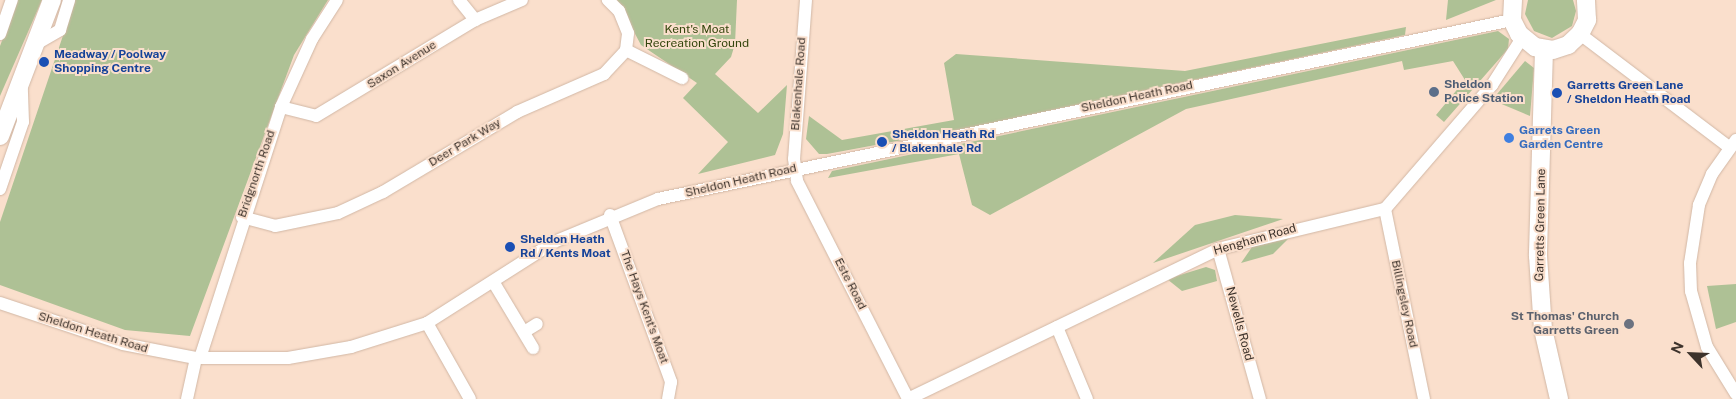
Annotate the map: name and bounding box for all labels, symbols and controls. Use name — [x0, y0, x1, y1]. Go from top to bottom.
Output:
park label: Kent's Moat Recreation Ground — [645, 23, 749, 51]
street label: Blakenhale Road — [789, 37, 809, 131]
street label: Saxon Avenue — [365, 38, 439, 92]
place label: Meadway / Poolway Shopping Centre — [54, 48, 166, 76]
marker: Meadway / Poolway Shopping Centre — [38, 56, 50, 68]
street label: Sheldon Heath Road — [1080, 78, 1194, 116]
place label: Sheldon Police Station — [1444, 78, 1524, 106]
place label: Garretts Green Lane / Sheldon Heath Road — [1567, 79, 1691, 107]
marker: Sheldon Police Station — [1428, 86, 1440, 98]
marker: Garretts Green Lane / Sheldon Heath Road — [1551, 87, 1563, 99]
street label: Deer Park Way — [426, 116, 504, 170]
place label: Garrets Green Garden Centre — [1519, 124, 1603, 152]
street label: Bridgnorth Road — [235, 128, 279, 220]
place label: Sheldon Heath Rd / Blakenhale Rd — [892, 128, 995, 156]
marker: Garrets Green Garden Centre — [1503, 132, 1515, 144]
marker: Sheldon Heath Rd / Blakenhale Rd — [876, 136, 888, 148]
street label: Sheldon Heath Road — [684, 161, 798, 201]
street label: Garretts Green Lane — [1533, 168, 1549, 282]
street label: Hengham Road — [1212, 221, 1298, 259]
place label: Sheldon Heath Rd / Kents Moat — [520, 233, 611, 261]
marker: Sheldon Heath Rd / Kents Moat — [504, 241, 516, 253]
street label: The Hays Kent's Moat — [617, 248, 671, 366]
street label: Este Road — [831, 256, 869, 312]
street label: Billingsley Road — [1388, 259, 1420, 349]
street label: Newells Road — [1222, 285, 1256, 363]
street label: Sheldon Heath Road — [36, 309, 150, 357]
place label: St Thomas' Church Garretts Green — [1511, 310, 1619, 338]
marker: St Thomas' Church Garretts Green — [1623, 318, 1635, 330]
north arrow — [1666, 329, 1716, 379]
text: N — [1668, 339, 1687, 356]

